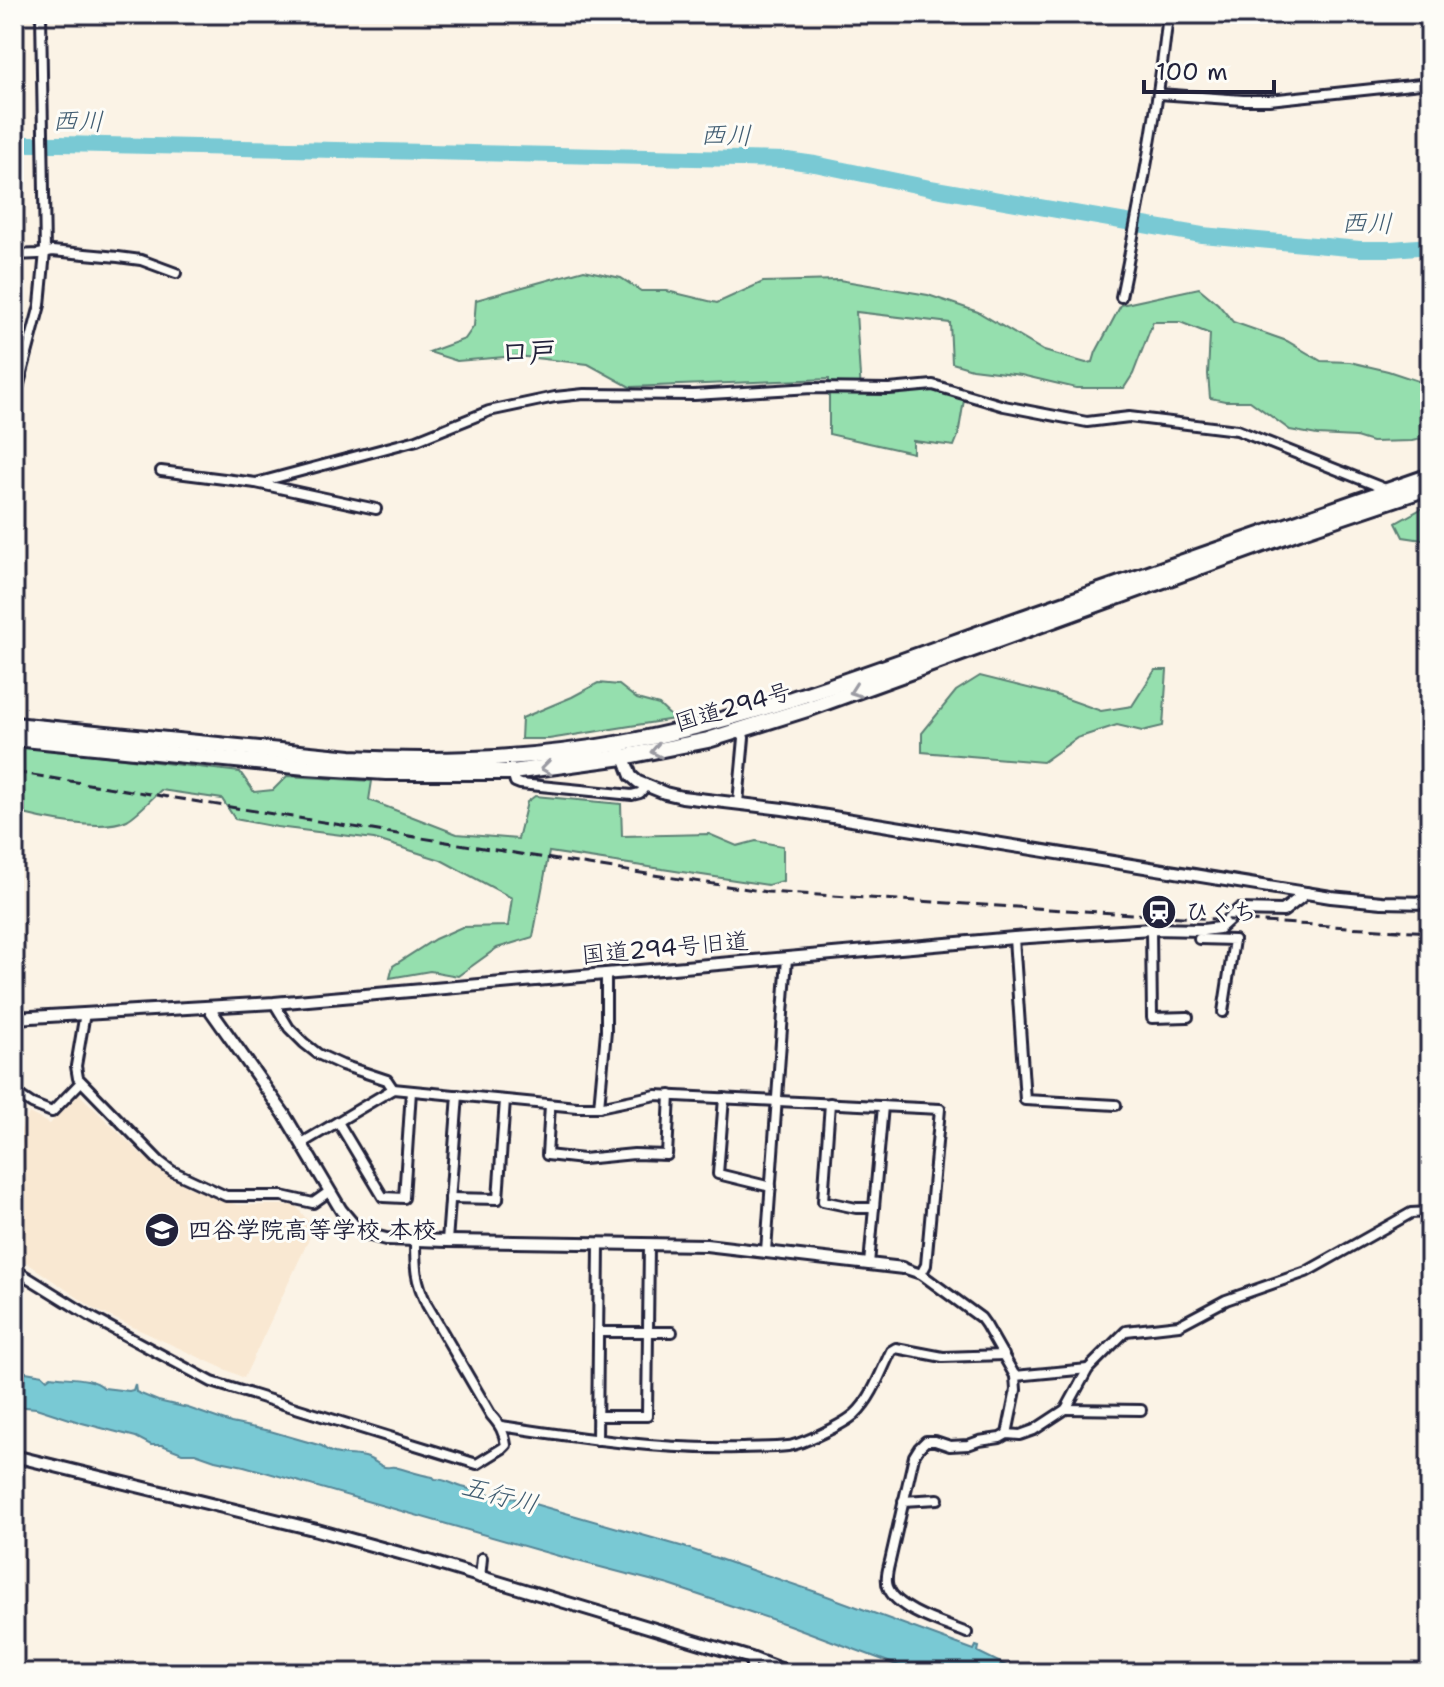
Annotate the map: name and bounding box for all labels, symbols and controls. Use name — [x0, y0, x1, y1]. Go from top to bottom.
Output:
scale bar — [1144, 44, 1274, 94]
text: 100 m — [1156, 56, 1228, 88]
water label: 西川 — [52, 103, 104, 138]
water label: 西川 — [700, 117, 752, 152]
water label: 西川 — [1341, 205, 1393, 240]
district label: 口戸 — [501, 333, 557, 371]
street label: 国道294号 — [671, 675, 795, 739]
one-way arrow — [849, 681, 863, 698]
one-way arrow — [649, 741, 662, 758]
one-way arrow — [539, 760, 552, 777]
station icon: ひぐち — [1140, 893, 1178, 931]
place label: ひぐち — [1185, 896, 1257, 928]
street label: 国道294号旧道 — [580, 925, 750, 971]
school or university icon: 四谷学院高等学校 本校 — [143, 1211, 181, 1249]
place label: 四谷学院高等学校 本校 — [188, 1214, 436, 1246]
water label: 五行川 — [458, 1468, 542, 1522]

